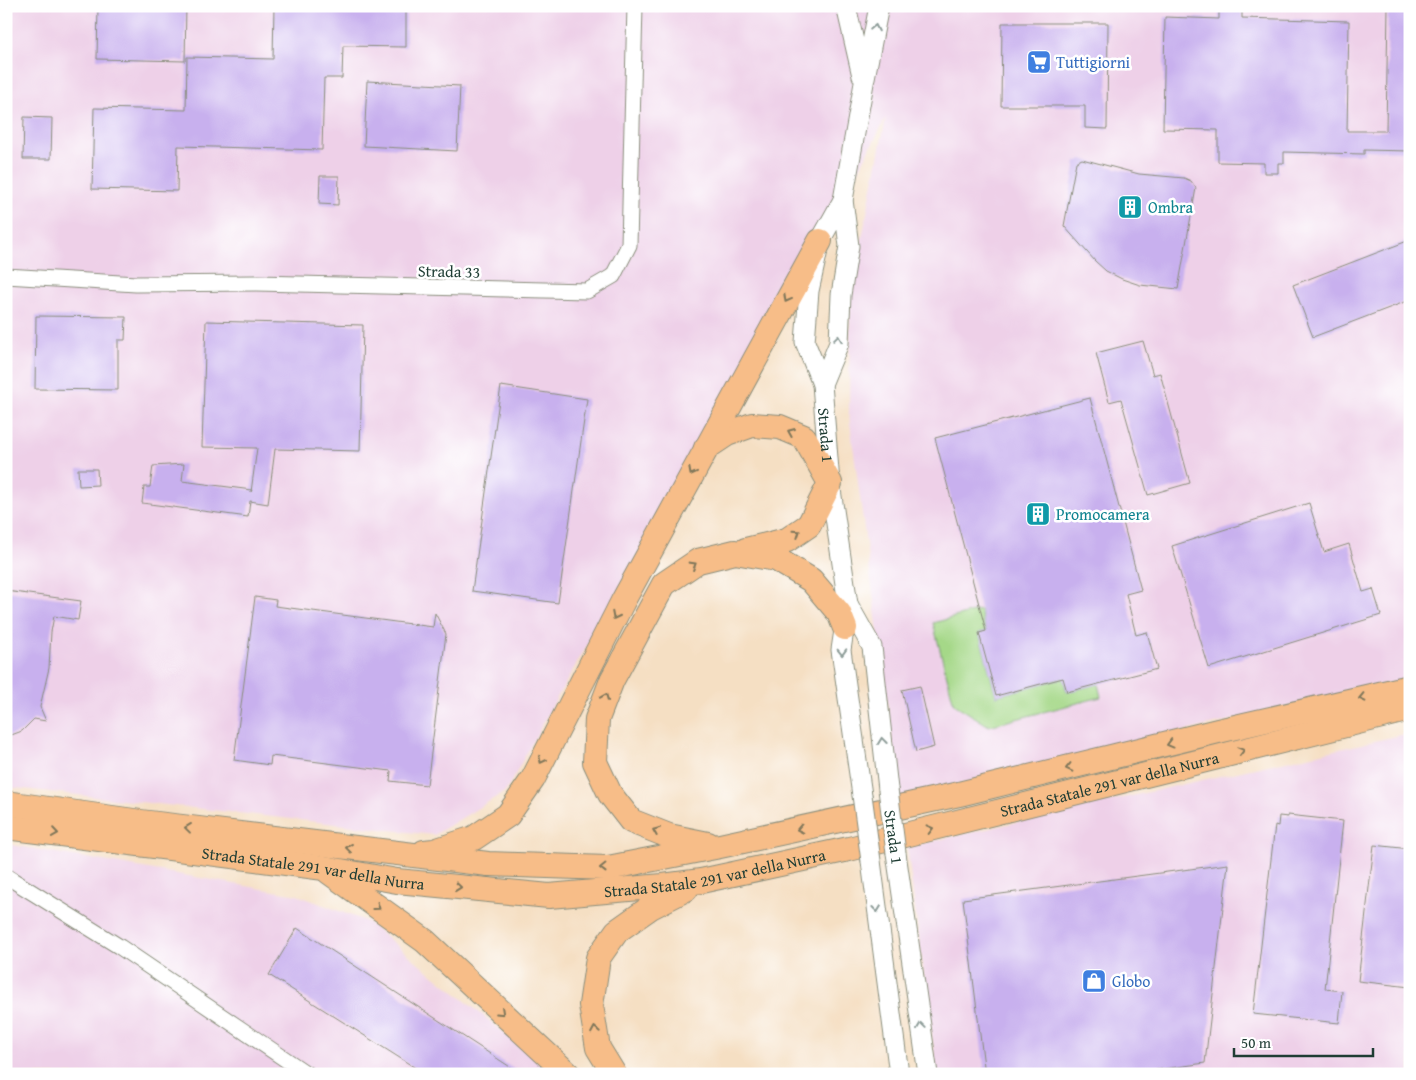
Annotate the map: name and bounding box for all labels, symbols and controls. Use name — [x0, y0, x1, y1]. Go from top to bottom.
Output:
one-way arrow — [869, 23, 880, 32]
supermarket icon: Tuttigiorni — [1026, 49, 1052, 75]
place label: Tuttigiorni — [1056, 50, 1131, 74]
building icon: Ombra — [1117, 194, 1143, 220]
place label: Ombra — [1148, 195, 1194, 219]
street label: Strada 33 — [418, 258, 480, 284]
one-way arrow — [784, 294, 794, 303]
one-way arrow — [832, 334, 843, 342]
street label: Strada 1 — [812, 407, 840, 463]
one-way arrow — [787, 427, 796, 438]
one-way arrow — [689, 467, 699, 476]
building icon: Promocamera — [1025, 501, 1051, 527]
place label: Promocamera — [1056, 502, 1150, 526]
one-way arrow — [791, 530, 801, 539]
one-way arrow — [688, 562, 697, 572]
one-way arrow — [612, 610, 622, 619]
one-way arrow — [837, 649, 848, 657]
one-way arrow — [1358, 692, 1367, 703]
one-way arrow — [599, 693, 609, 702]
one-way arrow — [877, 736, 888, 744]
one-way arrow — [1166, 738, 1175, 749]
street label: Strada Statale 291 var della Nurra — [997, 745, 1222, 823]
one-way arrow — [1236, 747, 1244, 757]
one-way arrow — [538, 755, 548, 764]
one-way arrow — [1065, 762, 1074, 773]
street label: Strada 1 — [878, 808, 910, 866]
one-way arrow — [184, 823, 192, 834]
one-way arrow — [796, 823, 805, 834]
one-way arrow — [926, 824, 935, 835]
one-way arrow — [51, 827, 59, 838]
one-way arrow — [652, 827, 661, 837]
street label: Strada Statale 291 var della Nurra — [200, 840, 426, 896]
street label: Strada Statale 291 var della Nurra — [603, 842, 828, 903]
one-way arrow — [345, 843, 353, 854]
one-way arrow — [599, 862, 607, 873]
one-way arrow — [455, 881, 463, 892]
one-way arrow — [371, 901, 381, 910]
one-way arrow — [872, 905, 882, 913]
shop icon: Globo — [1081, 968, 1107, 994]
place label: Globo — [1112, 969, 1151, 993]
one-way arrow — [496, 1006, 505, 1015]
one-way arrow — [917, 1021, 927, 1030]
one-way arrow — [591, 1025, 601, 1034]
scale bar — [1234, 1025, 1372, 1057]
text: 50 m — [1241, 1032, 1272, 1053]

